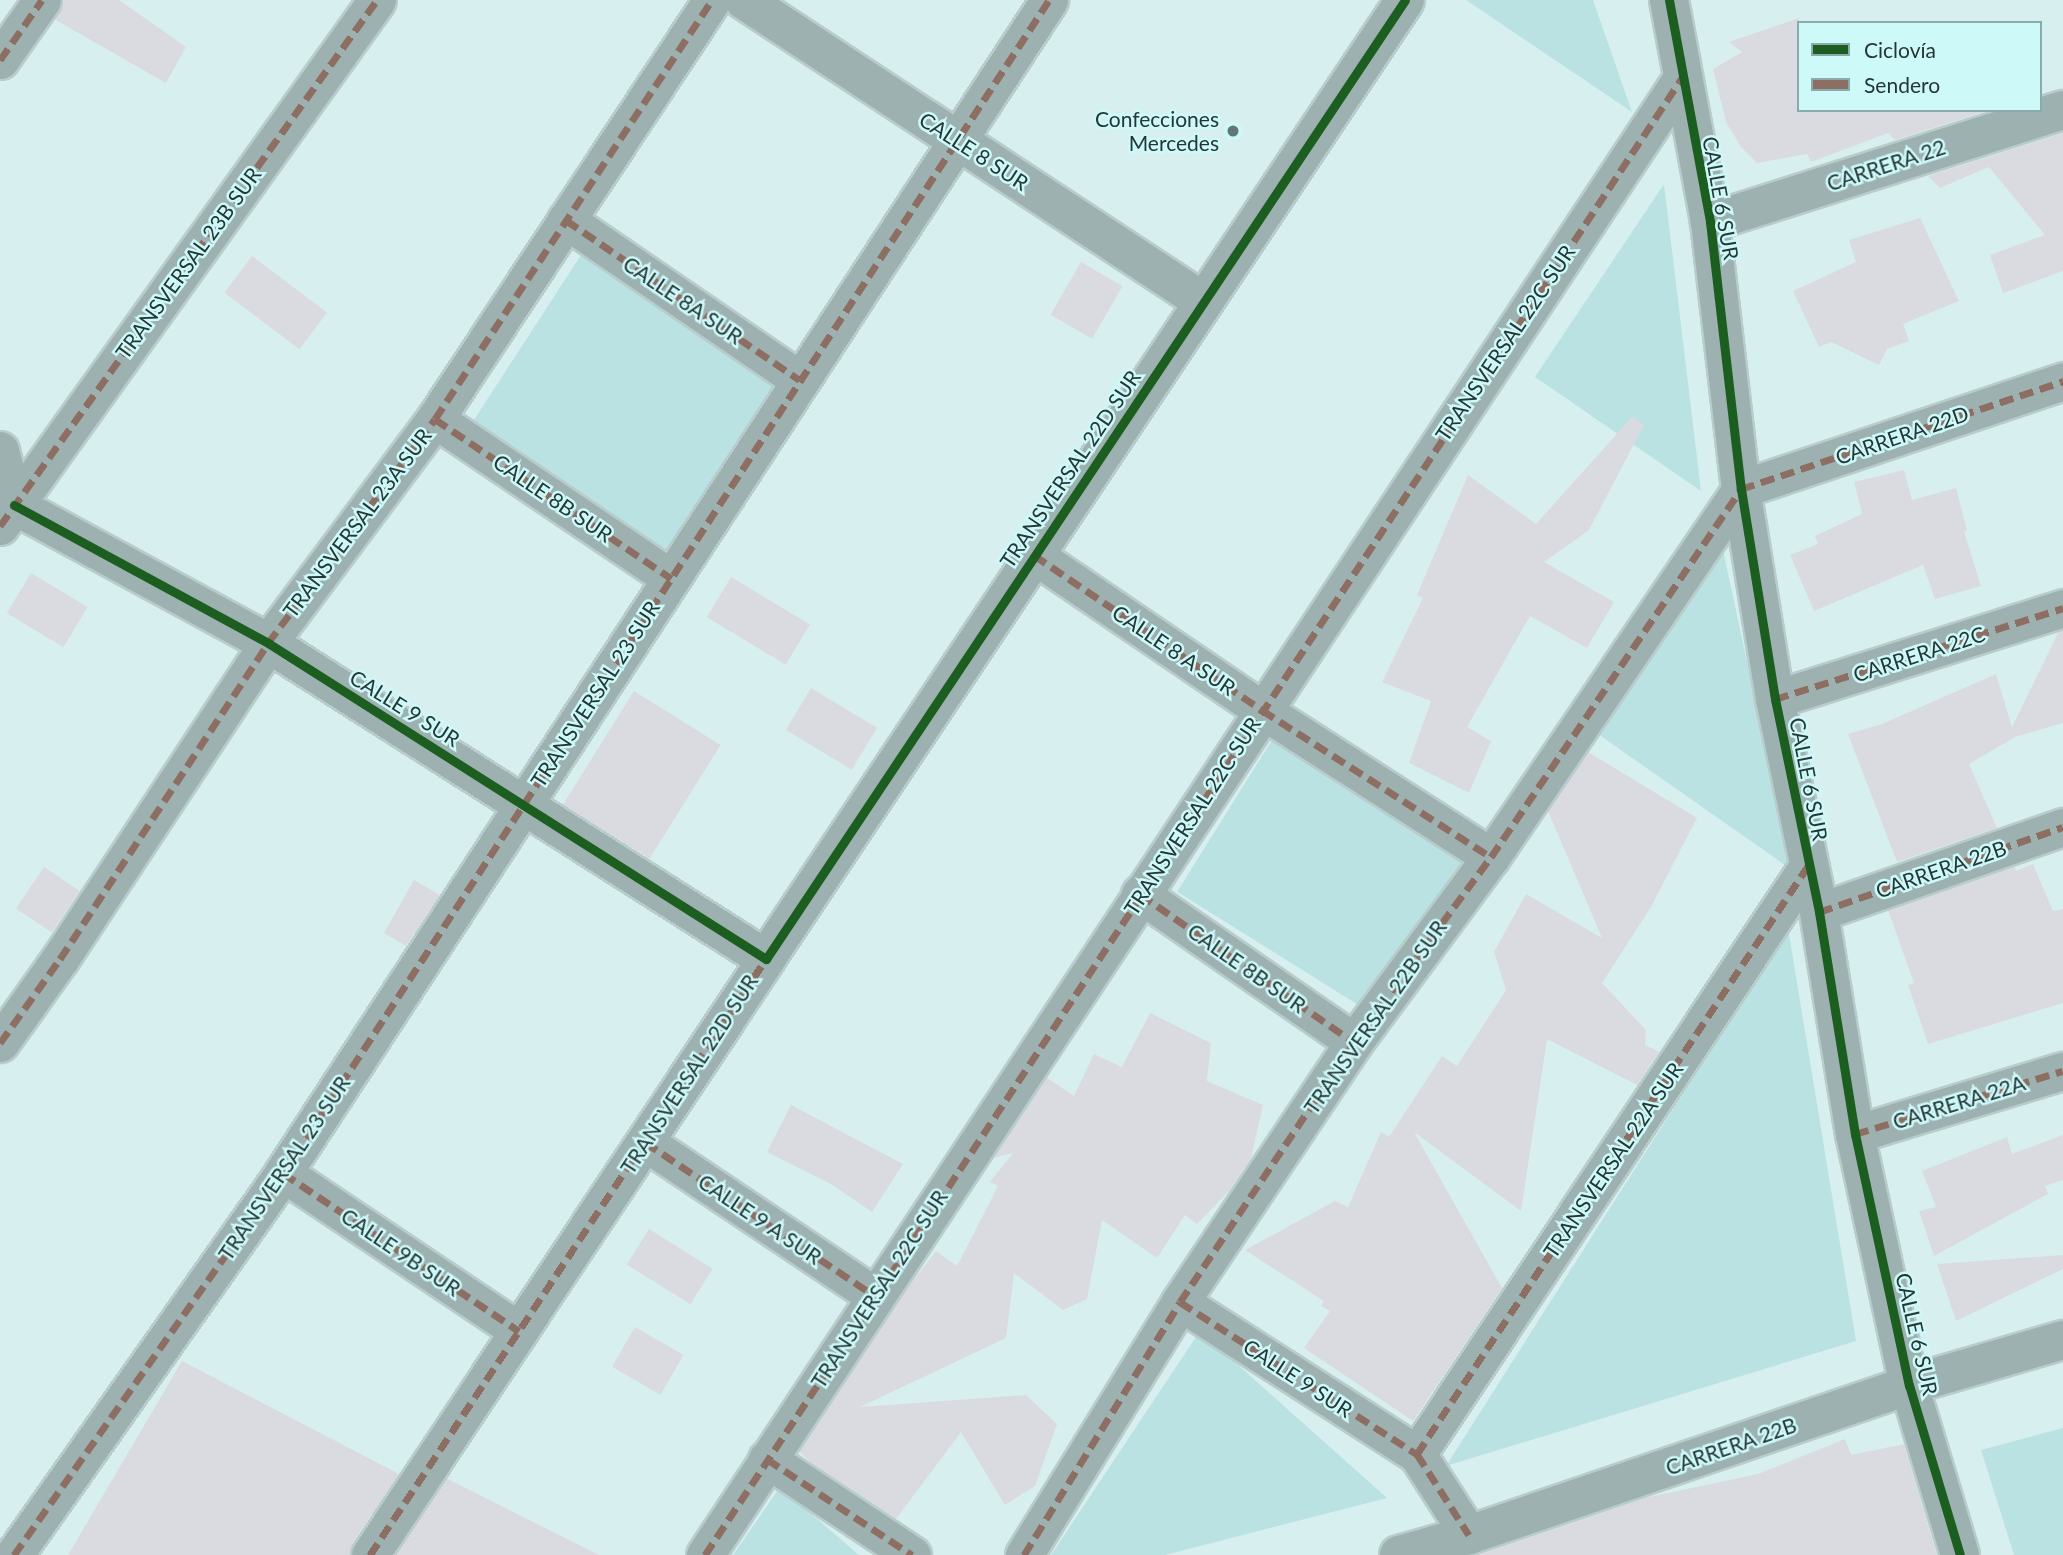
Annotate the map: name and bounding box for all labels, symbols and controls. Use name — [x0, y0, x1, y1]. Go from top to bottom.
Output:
legend — [1797, 21, 2042, 112]
text: Ciclovía — [1864, 37, 1936, 62]
text: Sendero — [1864, 72, 1940, 97]
street label: CALLE 8 SUR — [915, 106, 1033, 196]
place label: Confecciones Mercedes — [1095, 106, 1219, 156]
marker: Confecciones Mercedes — [1225, 123, 1241, 139]
street label: CALLE 6 SUR — [1698, 134, 1744, 262]
street label: CARRERA 22 — [1823, 134, 1949, 196]
street label: TRANSVERSAL 23B SUR — [110, 162, 266, 364]
street label: TRANSVERSAL 22C SUR — [1430, 240, 1580, 446]
street label: CALLE 8A SUR — [618, 251, 748, 349]
street label: TRANSVERSAL 22D SUR — [994, 365, 1146, 573]
street label: CARRERA 22D — [1832, 400, 1972, 470]
street label: TRANSVERSAL 23A SUR — [277, 423, 437, 623]
street label: CALLE 8B SUR — [489, 449, 617, 547]
street label: TRANSVERSAL 23 SUR — [525, 596, 665, 792]
street label: CALLE 8 A SUR — [1107, 599, 1241, 701]
street label: CARRERA 22C — [1850, 621, 1988, 687]
street label: CALLE 9 SUR — [345, 664, 465, 752]
street label: TRANSVERSAL 22C SUR — [1118, 712, 1266, 920]
street label: CALLE 6 SUR — [1785, 715, 1833, 843]
street label: CARRERA 22B — [1872, 835, 2010, 903]
street label: TRANSVERSAL 22B SUR — [1298, 915, 1452, 1119]
street label: CALLE 8B SUR — [1183, 918, 1311, 1018]
street label: TRANSVERSAL 22D SUR — [615, 969, 763, 1179]
street label: TRANSVERSAL 22A SUR — [1538, 1057, 1688, 1263]
street label: CARRERA 22A — [1889, 1070, 2029, 1134]
street label: TRANSVERSAL 23 SUR — [213, 1071, 355, 1265]
street label: CALLE 9 A SUR — [693, 1168, 827, 1270]
street label: TRANSVERSAL 22C SUR — [805, 1185, 953, 1393]
street label: CALLE 9B SUR — [337, 1203, 465, 1301]
street label: CALLE 6 SUR — [1891, 1270, 1943, 1398]
street label: CALLE 9 SUR — [1239, 1333, 1357, 1423]
street label: CARRERA 22B — [1662, 1412, 1800, 1480]

